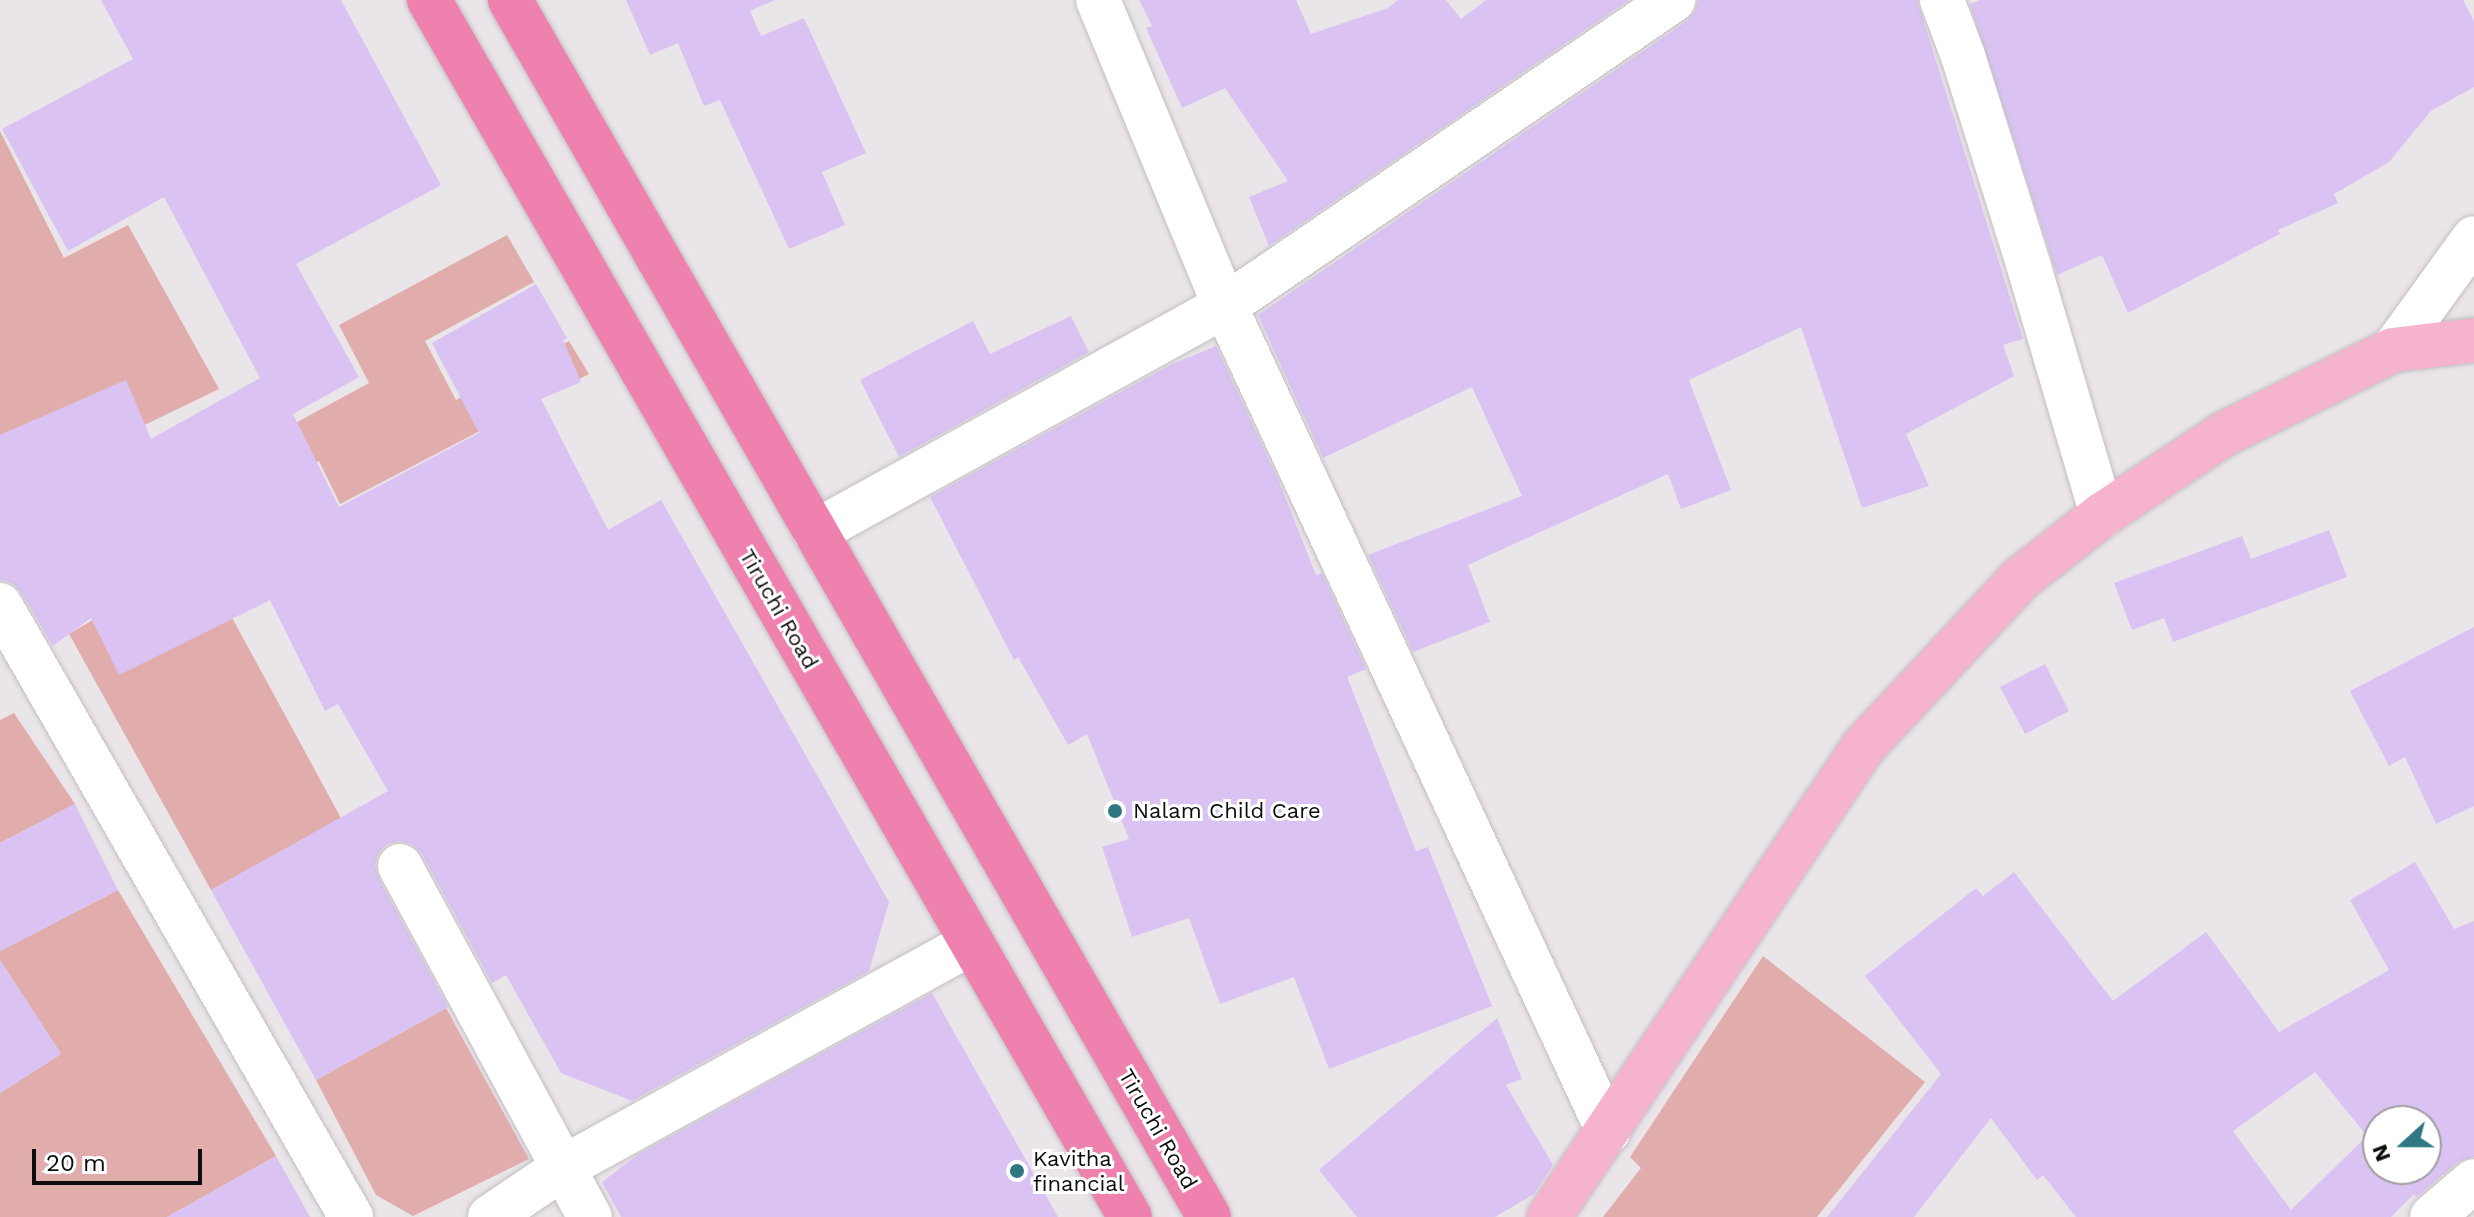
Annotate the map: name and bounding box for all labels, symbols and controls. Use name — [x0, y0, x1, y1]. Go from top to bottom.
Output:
street label: Tiruchi Road — [734, 544, 824, 674]
place label: Nalam Child Care — [1133, 798, 1321, 824]
marker: Nalam Child Care — [1104, 800, 1126, 822]
street label: Tiruchi Road — [1113, 1064, 1203, 1194]
north arrow — [2362, 1105, 2442, 1185]
scale bar — [36, 1133, 206, 1183]
text: N — [2366, 1141, 2396, 1165]
place label: Kavitha financial — [1033, 1145, 1125, 1196]
text: 20 m — [46, 1149, 106, 1177]
marker: Kavitha financial — [1008, 1162, 1026, 1180]

